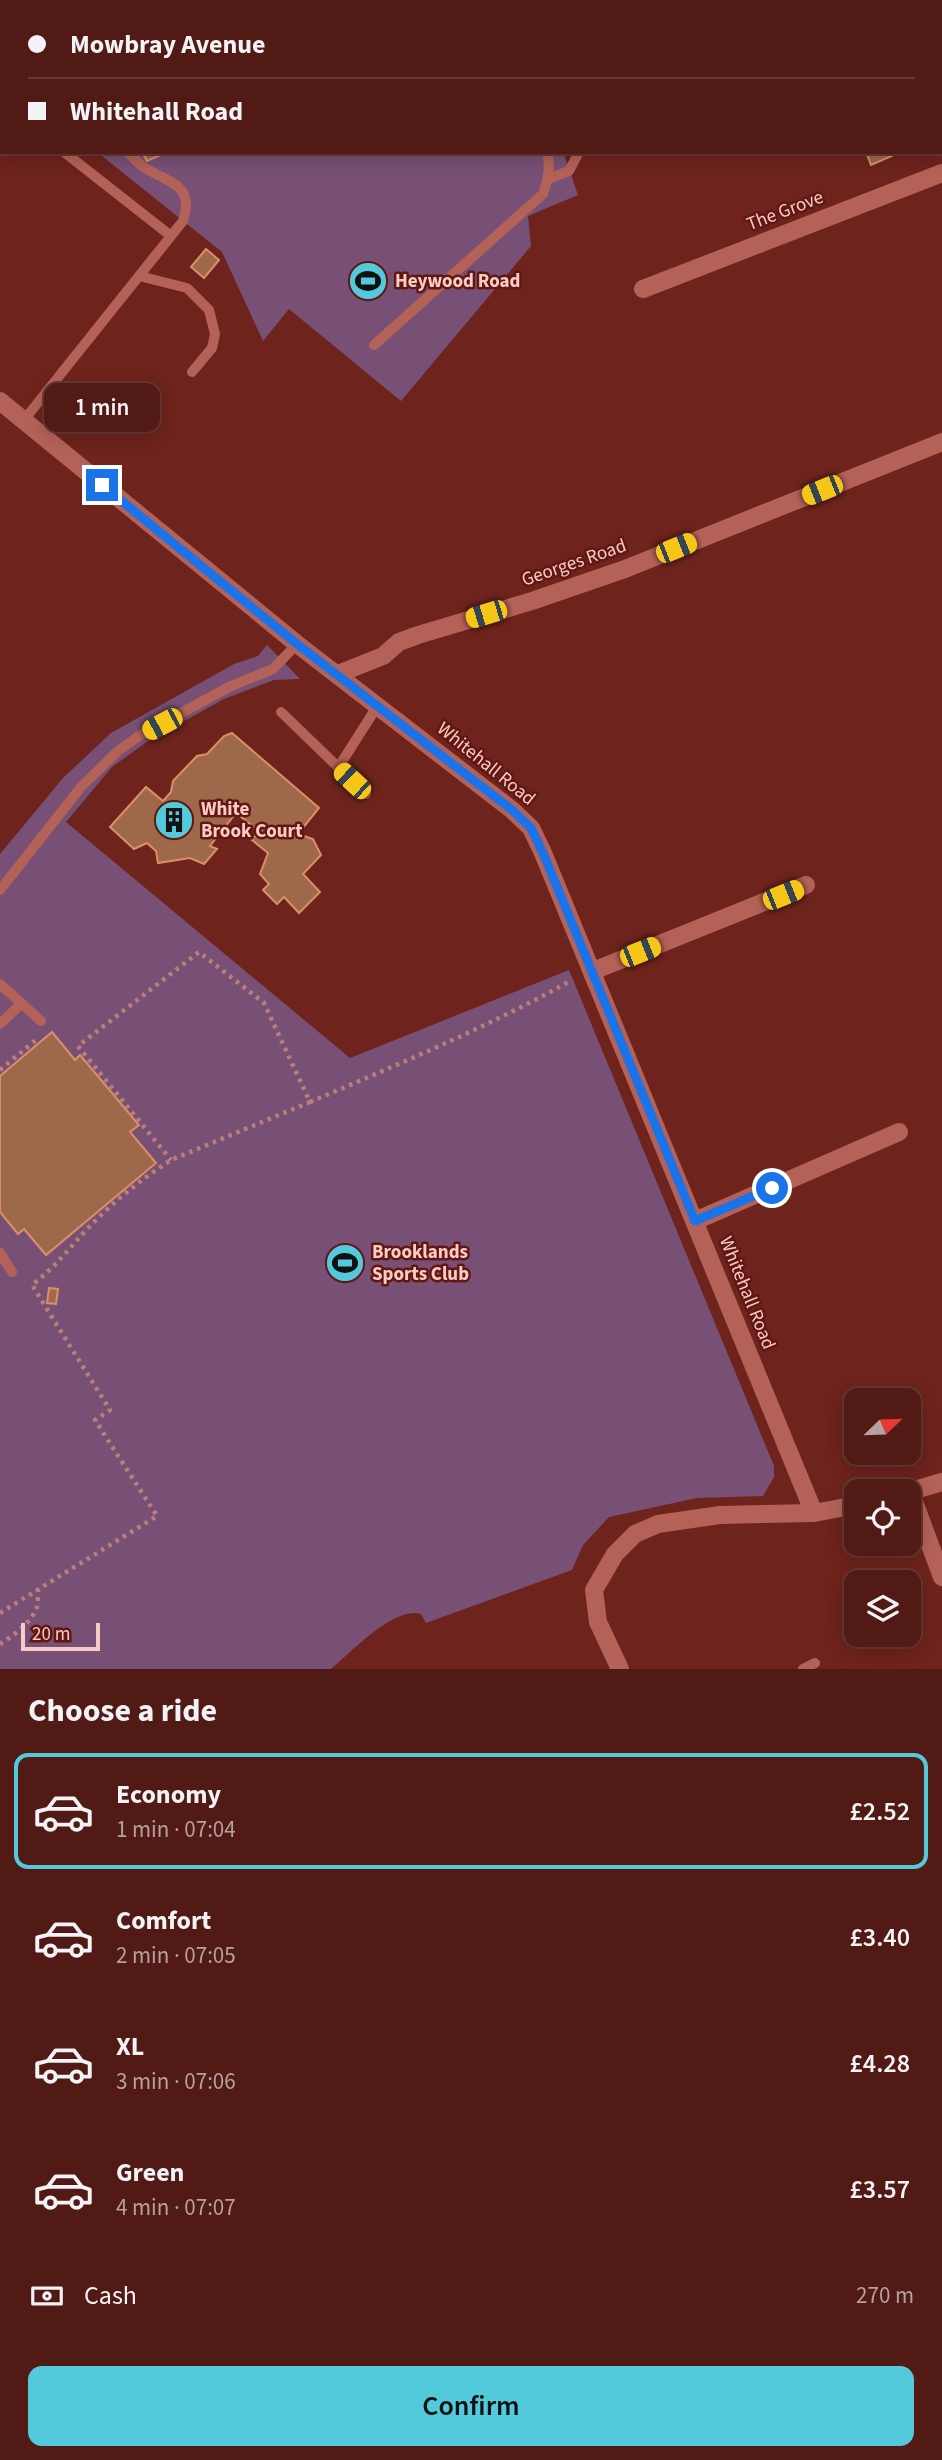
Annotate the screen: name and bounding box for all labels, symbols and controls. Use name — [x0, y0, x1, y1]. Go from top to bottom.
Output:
text: Mowbray Avenue — [70, 26, 266, 63]
text: Whitehall Road — [70, 93, 243, 130]
street label: The Grove — [743, 184, 827, 238]
sports icon: Heywood Road — [347, 260, 389, 302]
place label: Heywood Road — [395, 268, 521, 295]
callout: 1 min — [44, 384, 160, 433]
text: 1 min — [75, 391, 129, 424]
route end — [86, 469, 118, 501]
car — [799, 472, 846, 508]
car — [653, 530, 700, 566]
street label: Georges Road — [518, 532, 630, 594]
car — [463, 598, 510, 630]
car — [139, 705, 186, 743]
street label: Whitehall Road — [431, 716, 541, 812]
car — [330, 759, 375, 803]
place label: White Brook Court — [201, 796, 302, 845]
building icon: White Brook Court — [153, 799, 195, 841]
car — [760, 877, 807, 913]
car — [617, 934, 664, 970]
route start — [756, 1172, 788, 1204]
street label: Whitehall Road — [712, 1232, 782, 1354]
place label: Brooklands Sports Club — [372, 1239, 469, 1288]
sports icon: Brooklands Sports Club — [324, 1242, 366, 1284]
north arrow — [844, 1388, 920, 1465]
map controls — [844, 1388, 921, 1647]
button: locate — [844, 1479, 921, 1556]
button: layers — [844, 1570, 921, 1647]
scale bar — [21, 1620, 100, 1652]
text: 20 m — [32, 1621, 70, 1648]
text: Choose a ride — [28, 1688, 217, 1734]
text: Economy — [116, 1776, 221, 1813]
icon: car — [32, 1780, 95, 1843]
text: £2.52 — [849, 1793, 910, 1830]
text: 1 min · 07:04 — [116, 1813, 236, 1846]
text: Comfort — [116, 1902, 211, 1939]
icon: car — [32, 1906, 95, 1969]
text: £3.40 — [849, 1919, 910, 1956]
text: 2 min · 07:05 — [116, 1939, 236, 1972]
text: XL — [116, 2028, 144, 2065]
icon: car — [32, 2032, 95, 2095]
text: £4.28 — [849, 2045, 910, 2082]
text: 3 min · 07:06 — [116, 2065, 236, 2098]
text: Green — [116, 2154, 184, 2191]
icon: car — [32, 2158, 95, 2221]
text: £3.57 — [849, 2171, 910, 2208]
text: 4 min · 07:07 — [116, 2191, 236, 2224]
icon: cash — [28, 2277, 66, 2315]
text: Cash — [84, 2277, 137, 2314]
text: 270 m — [856, 2279, 914, 2312]
button: Confirm — [28, 2366, 914, 2446]

